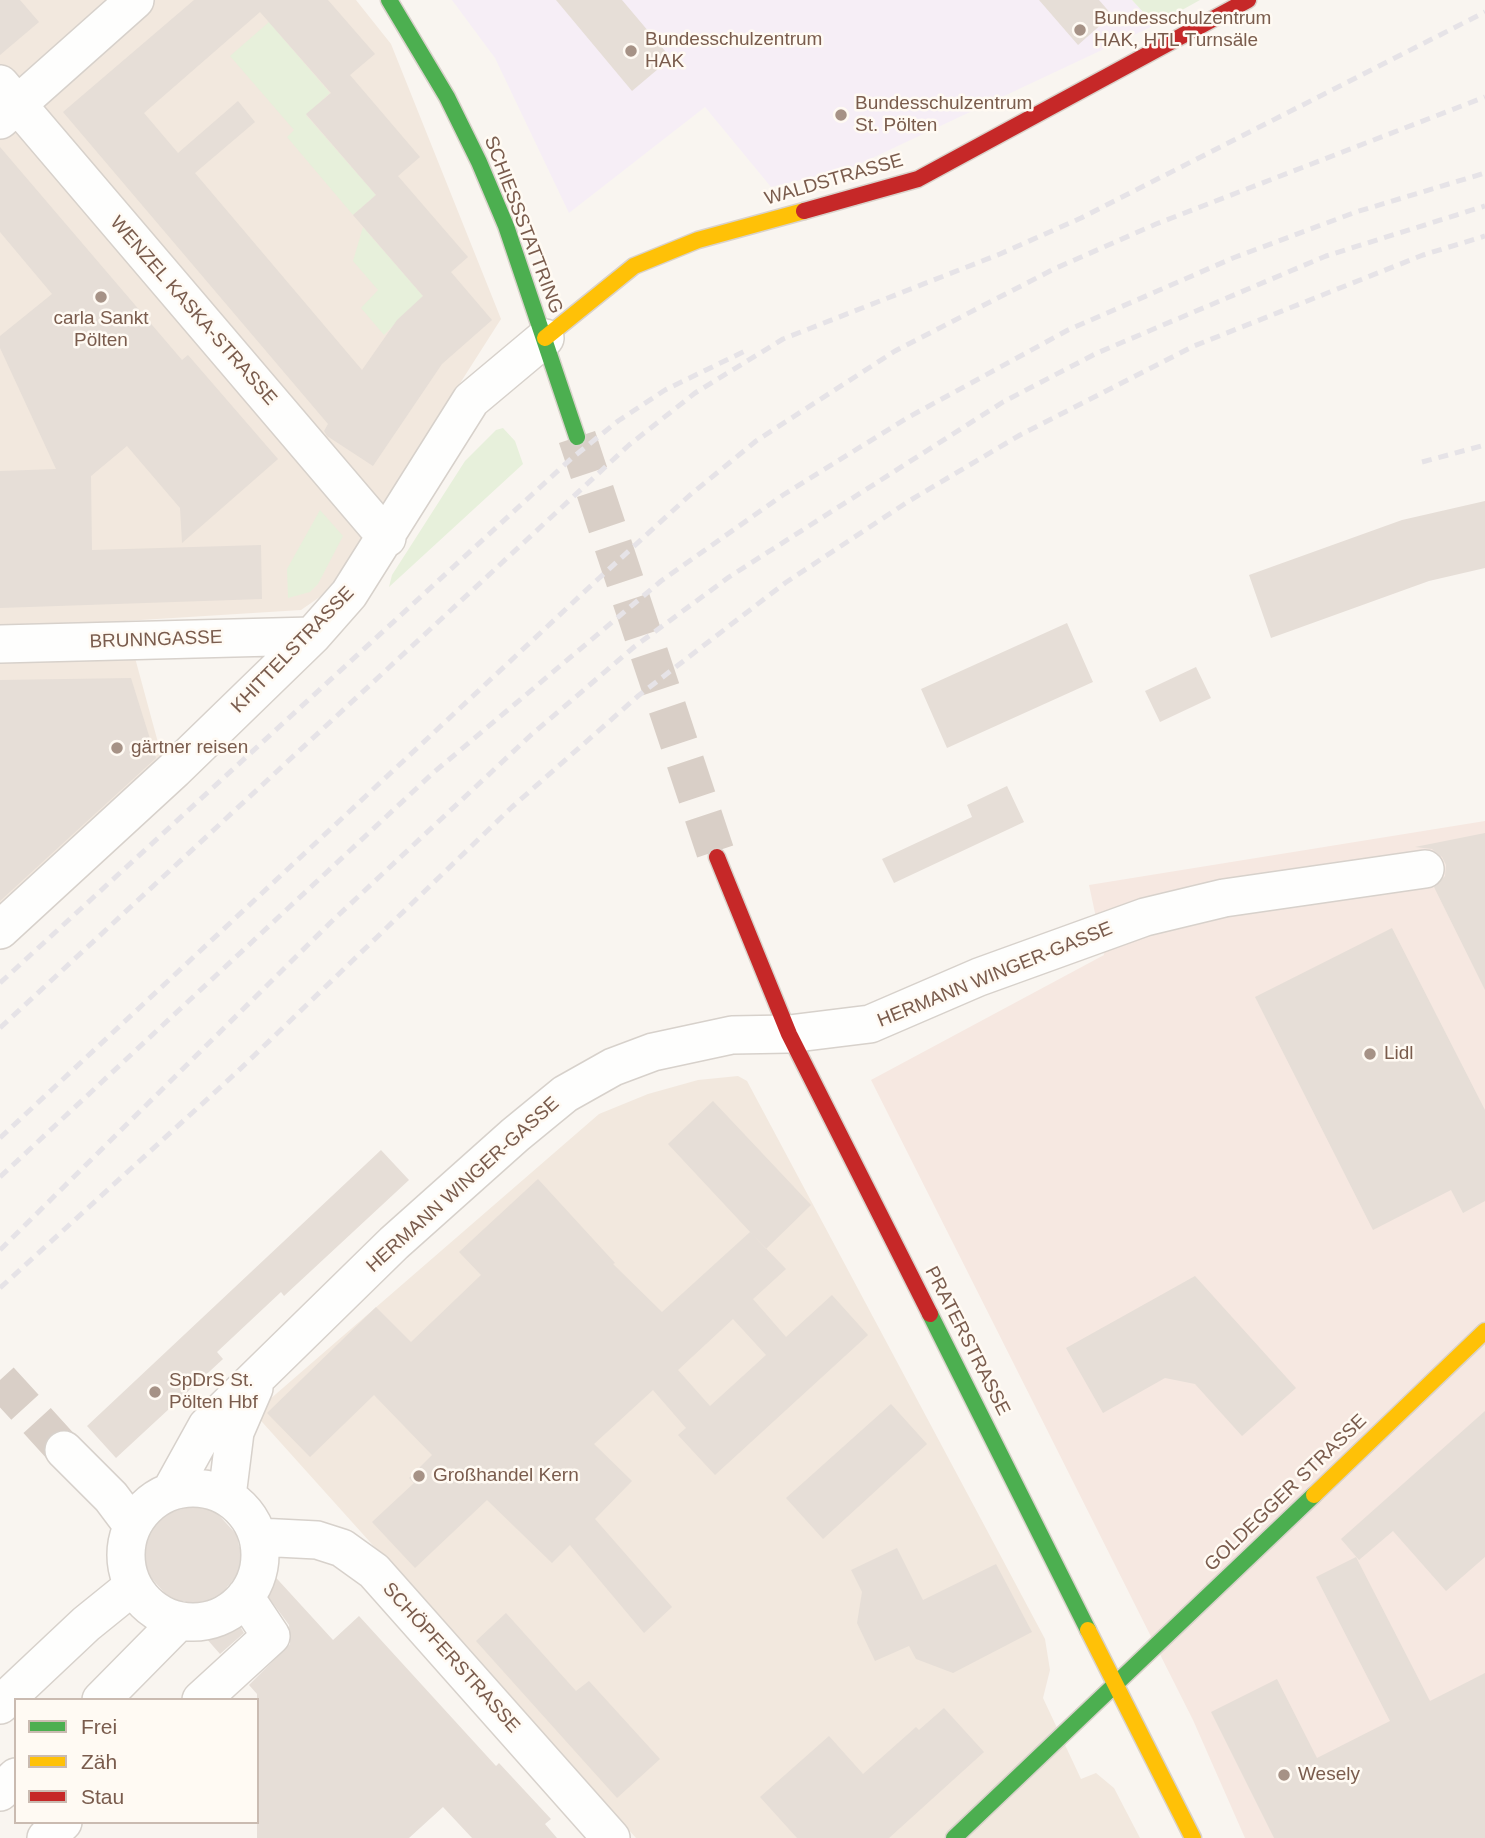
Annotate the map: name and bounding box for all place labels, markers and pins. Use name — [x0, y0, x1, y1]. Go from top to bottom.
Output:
place label: Bundesschulzentrum HAK, HTL Turnsäle — [1094, 8, 1271, 52]
marker: Bundesschulzentrum HAK, HTL Turnsäle — [1072, 22, 1088, 38]
place label: Bundesschulzentrum HAK — [645, 29, 822, 73]
marker: Bundesschulzentrum HAK — [623, 43, 639, 59]
place label: Bundesschulzentrum St. Pölten — [855, 93, 1032, 137]
marker: Bundesschulzentrum St. Pölten — [833, 107, 849, 123]
marker: carla Sankt Pölten — [93, 289, 109, 305]
place label: carla Sankt Pölten — [53, 308, 149, 352]
place label: gärtner reisen — [131, 737, 248, 759]
marker: gärtner reisen — [109, 740, 125, 756]
place label: Lidl — [1384, 1043, 1414, 1065]
marker: Lidl — [1362, 1046, 1378, 1062]
place label: SpDrS St. Pölten Hbf — [169, 1370, 258, 1414]
marker: SpDrS St. Pölten Hbf — [147, 1384, 163, 1400]
place label: Großhandel Kern — [433, 1465, 579, 1487]
marker: Großhandel Kern — [411, 1468, 427, 1484]
place label: Wesely — [1298, 1764, 1360, 1786]
marker: Wesely — [1276, 1767, 1292, 1783]

